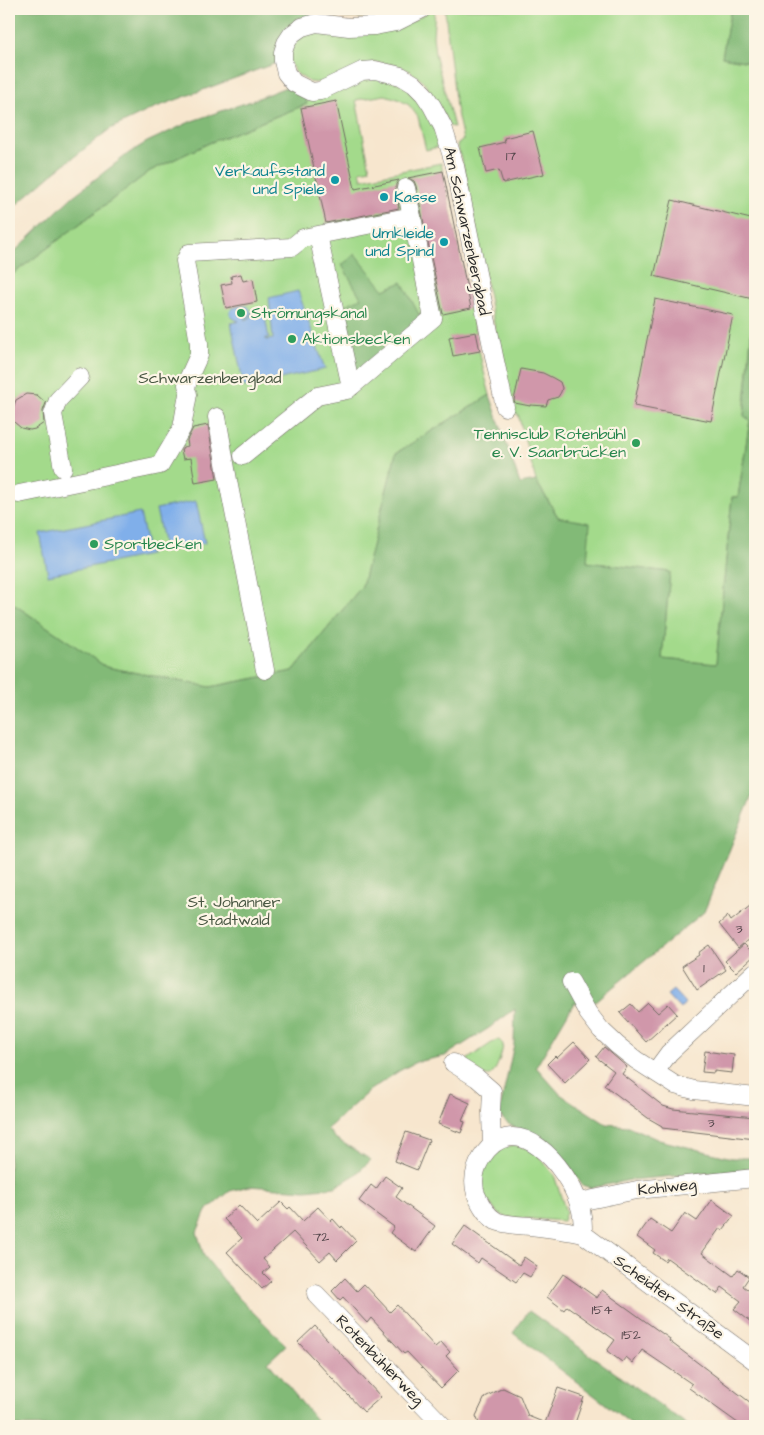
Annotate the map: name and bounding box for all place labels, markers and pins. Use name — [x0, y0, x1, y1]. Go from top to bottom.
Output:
place label: Verkaufsstand und Spiele — [215, 160, 325, 200]
marker: Verkaufsstand und Spiele — [329, 174, 341, 186]
place label: Kasse — [394, 186, 437, 208]
marker: Kasse — [378, 191, 390, 203]
place label: Umkleide und Spind — [365, 222, 434, 262]
marker: Umkleide und Spind — [438, 236, 450, 248]
place label: Strömungskanal — [251, 302, 367, 325]
marker: Strömungskanal — [235, 307, 247, 319]
place label: Aktionsbecken — [302, 328, 410, 350]
marker: Aktionsbecken — [286, 333, 298, 345]
place label: Tennisclub Rotenbühl e. V. Saarbrücken — [474, 423, 626, 463]
marker: Tennisclub Rotenbühl e. V. Saarbrücken — [630, 437, 642, 449]
place label: Sportbecken — [104, 533, 202, 555]
marker: Sportbecken — [88, 538, 100, 550]

